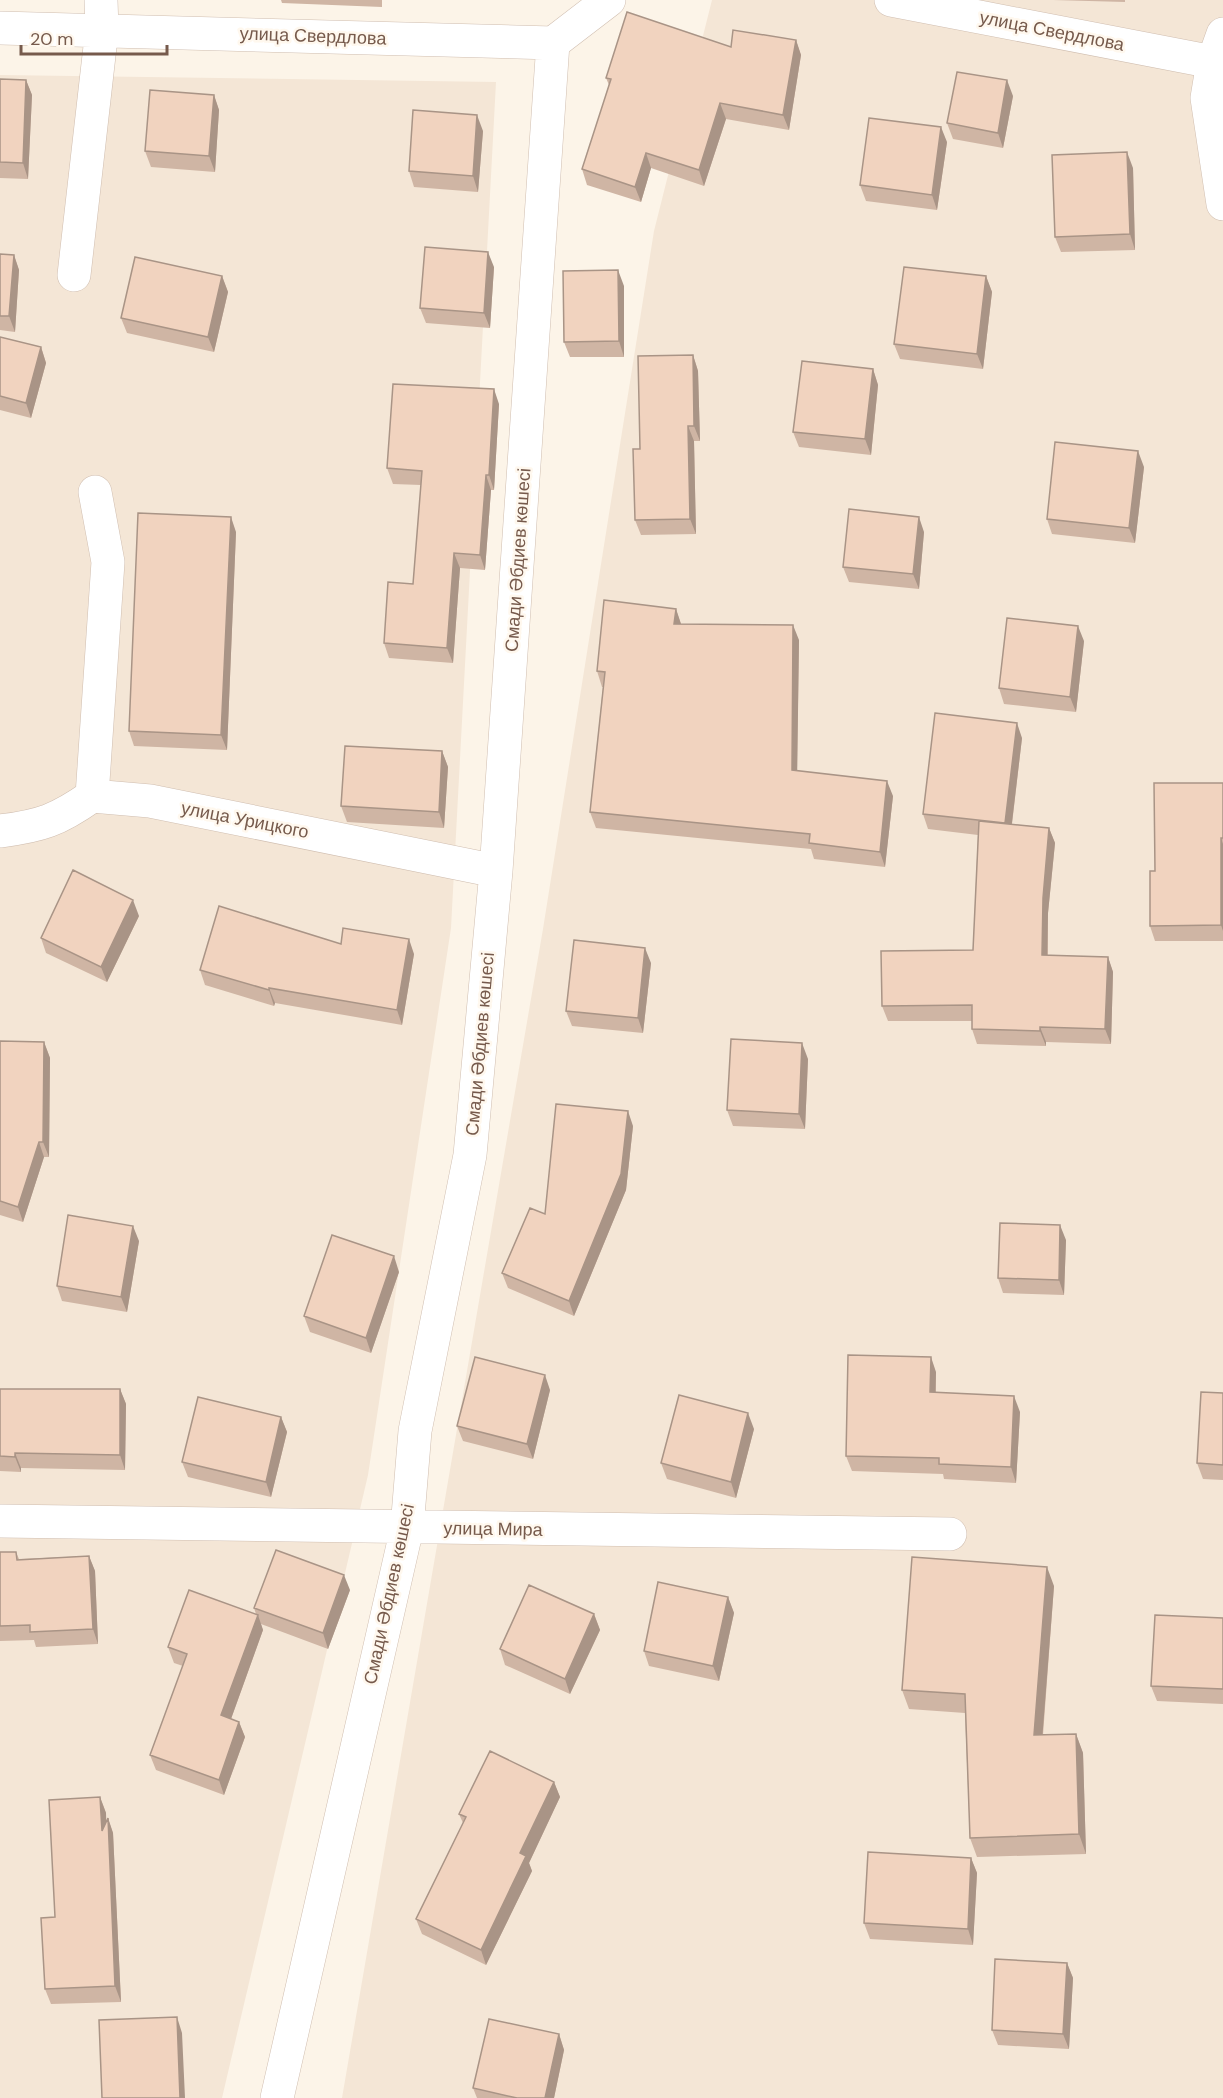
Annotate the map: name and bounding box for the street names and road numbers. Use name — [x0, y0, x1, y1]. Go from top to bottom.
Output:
street label: улица Свердлова — [978, 5, 1127, 57]
street label: улица Свердлова — [239, 21, 388, 51]
street label: Смади Әбдиев көшесі — [500, 467, 536, 653]
street label: улица Урицкого — [179, 796, 311, 844]
street label: Смади Әбдиев көшесі — [460, 951, 500, 1137]
street label: Смади Әбдиев көшесі — [358, 1502, 420, 1686]
street label: улица Мира — [443, 1516, 544, 1542]

